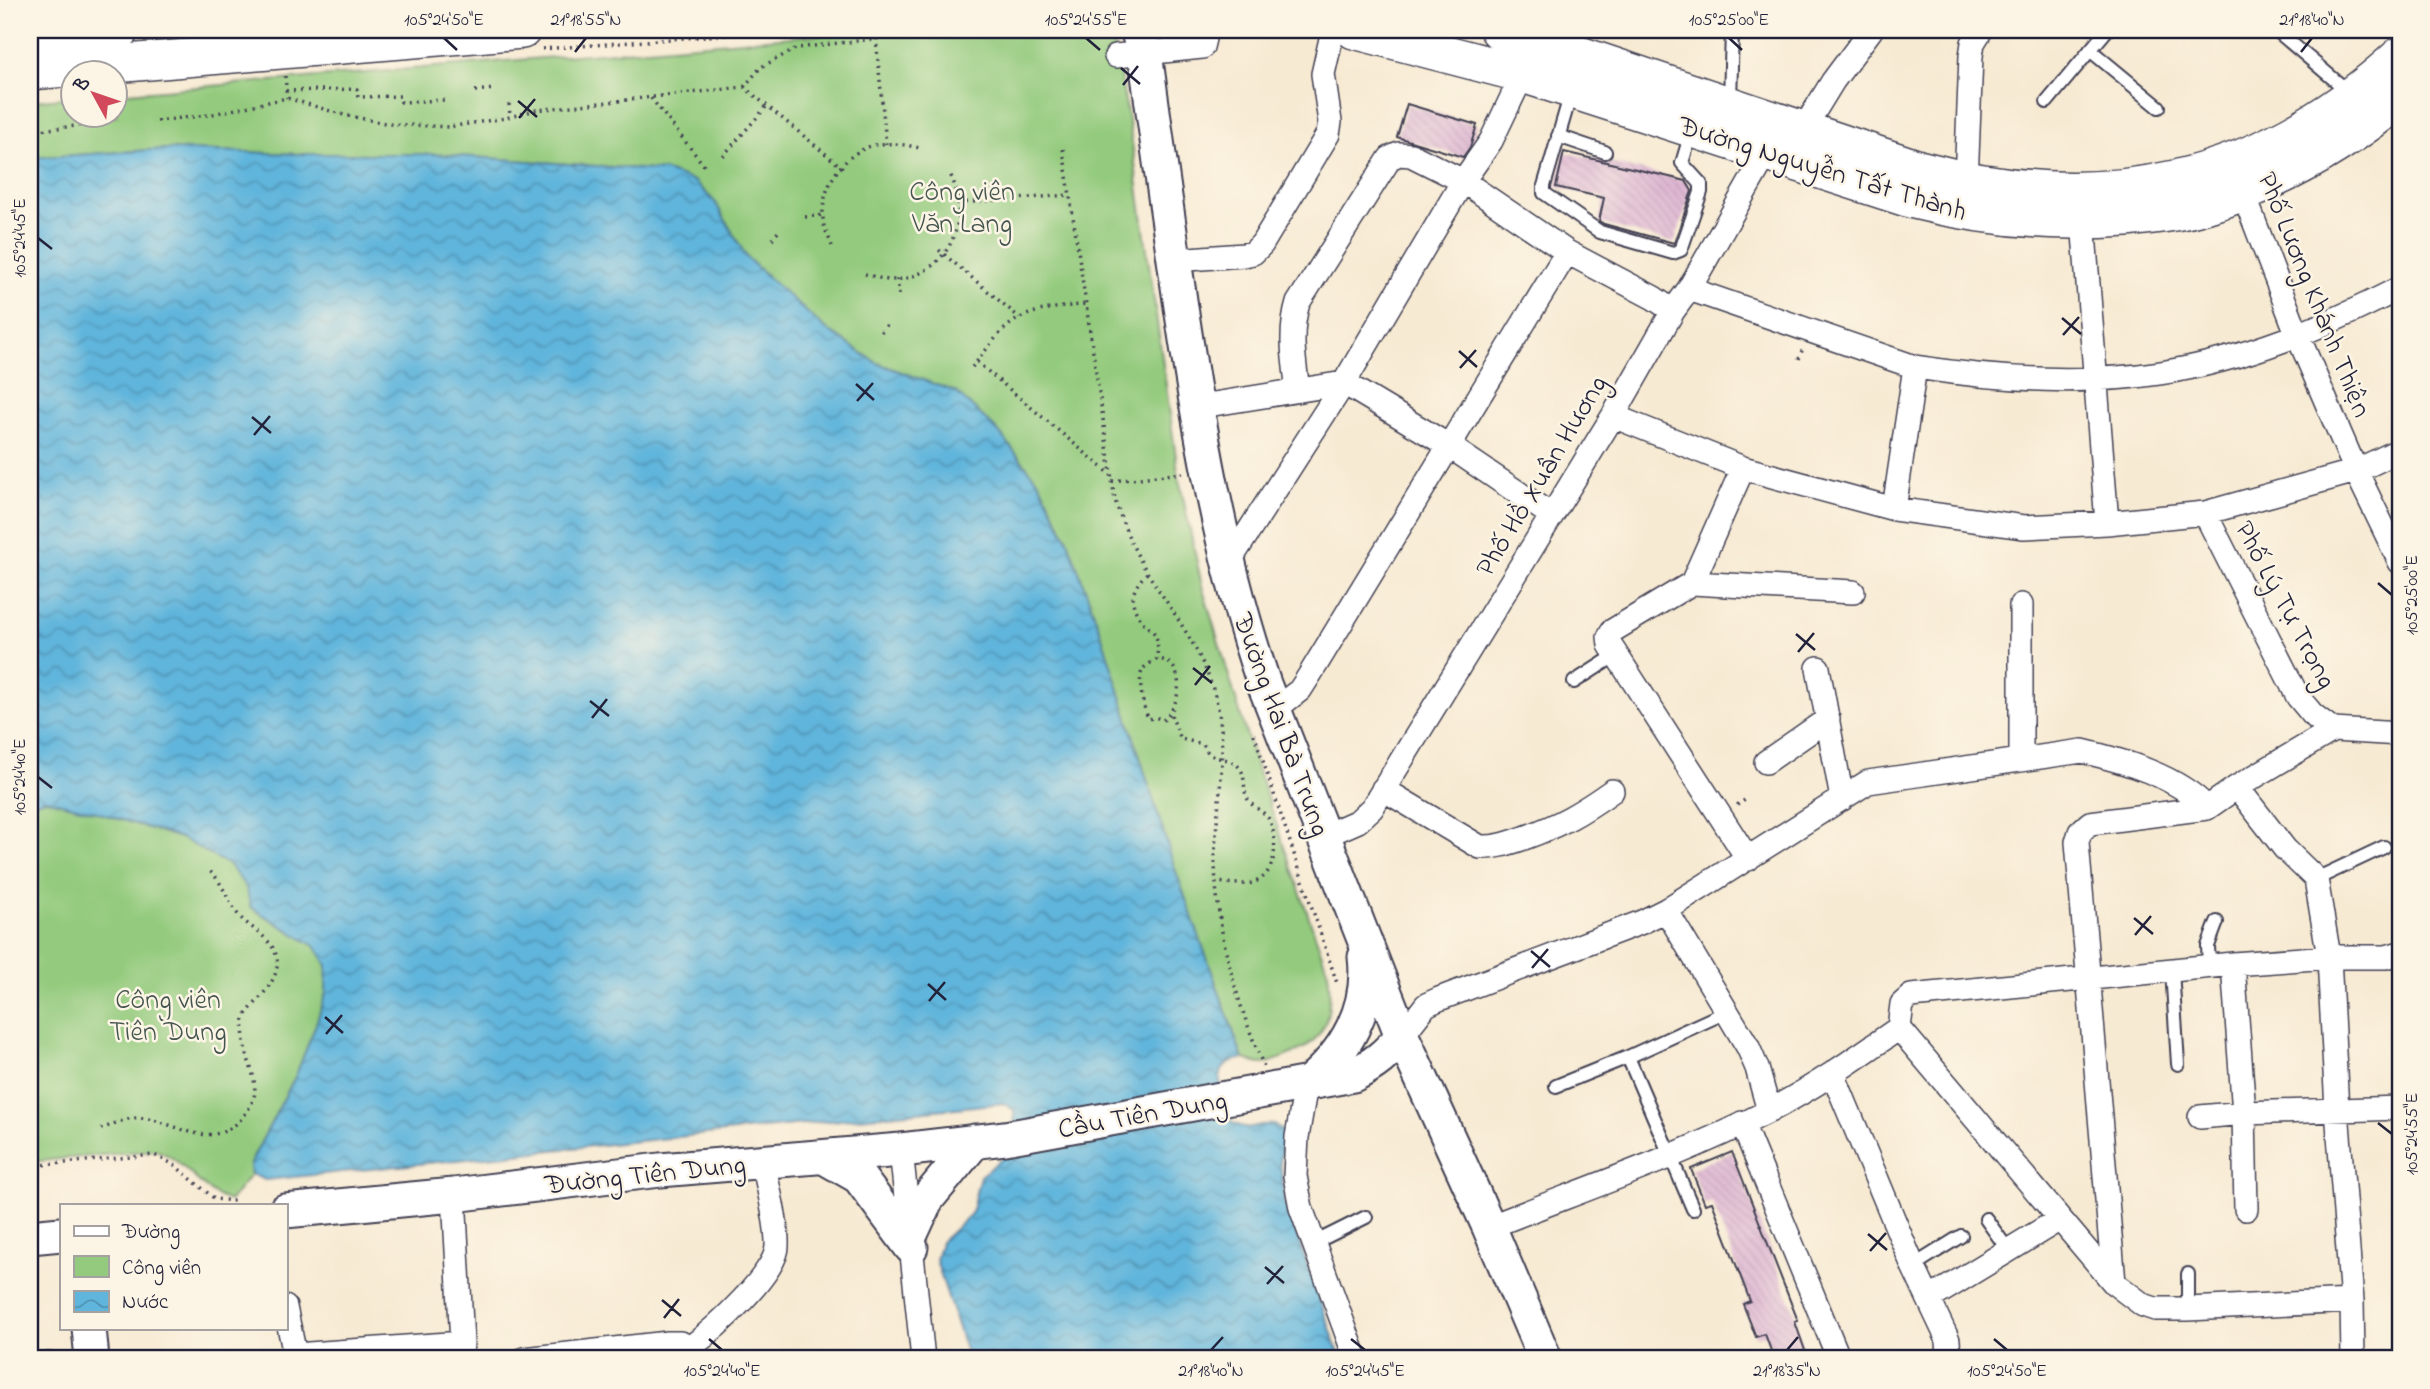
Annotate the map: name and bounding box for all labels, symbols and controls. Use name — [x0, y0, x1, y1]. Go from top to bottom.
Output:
text: 105°24'50"E — [404, 8, 484, 34]
text: 21°18'55"N — [551, 8, 621, 34]
text: 105°24'55"E — [1045, 8, 1127, 34]
text: 105°25'00"E — [1689, 8, 1769, 34]
text: 21°18'40"N — [2279, 8, 2345, 34]
north arrow — [60, 60, 130, 130]
text: B — [68, 71, 97, 99]
street label: Đường Nguyễn Tất Thành — [1672, 107, 1971, 234]
street label: Phố Lương Khánh Thiện — [2245, 166, 2381, 424]
park label: Công viên Văn Lang — [909, 173, 1015, 246]
text: 105°24'45"E — [8, 198, 34, 278]
street label: Phố Hồ Xuân Hương — [1467, 368, 1619, 585]
street label: Phố Lý Tự Trọng — [2222, 514, 2346, 697]
text: 105°25'00"E — [2400, 555, 2426, 635]
street label: Đường Hai Bà Trưng — [1220, 607, 1339, 843]
text: 105°24'40"E — [8, 738, 34, 816]
park label: Công viên Tiên Dung — [109, 981, 227, 1054]
street label: Cầu Tiên Dung — [1055, 1081, 1230, 1151]
text: 105°24'55"E — [2400, 1093, 2426, 1175]
street label: Đường Tiên Dung — [542, 1146, 748, 1208]
legend — [60, 1204, 287, 1330]
text: Đường — [121, 1218, 180, 1250]
text: Công viên — [122, 1254, 201, 1286]
text: Nước — [122, 1288, 169, 1318]
text: 105°24'40"E — [683, 1359, 761, 1385]
text: 21°18'40"N — [1178, 1359, 1244, 1385]
text: 105°24'45"E — [1325, 1359, 1405, 1385]
text: 21°18'35"N — [1753, 1359, 1821, 1385]
text: 105°24'50"E — [1967, 1359, 2047, 1385]

